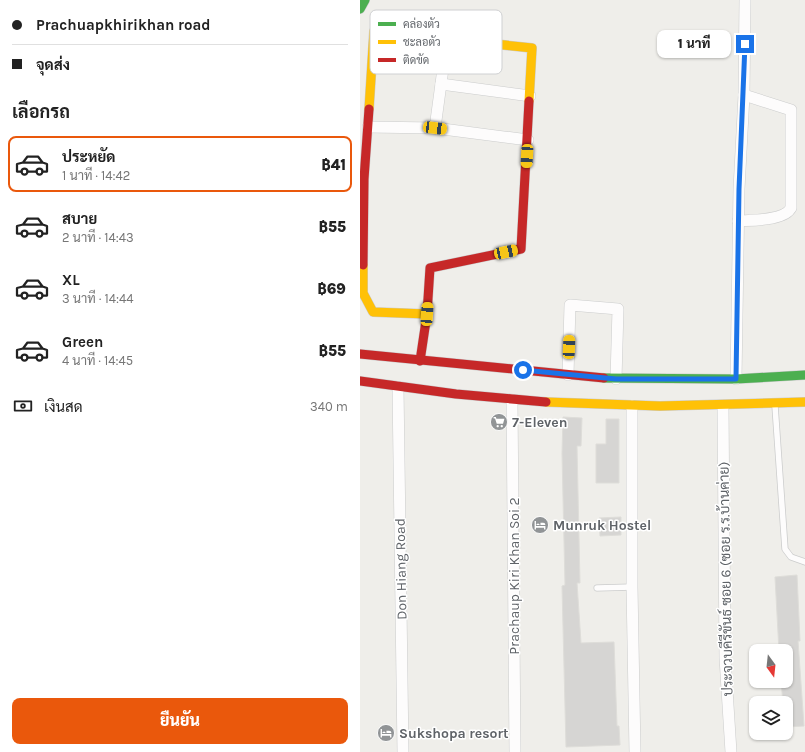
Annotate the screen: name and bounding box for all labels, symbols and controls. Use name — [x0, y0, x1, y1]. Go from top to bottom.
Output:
legend — [370, 10, 502, 74]
text: Prachuapkhirikhan road — [36, 16, 210, 34]
text: คล่องตัว — [403, 17, 440, 31]
callout: 1 นาที — [657, 30, 731, 58]
text: ชะลอตัว — [403, 35, 441, 49]
route end — [736, 35, 754, 53]
text: 1 นาที — [678, 36, 710, 51]
text: ติดขัด — [403, 53, 429, 67]
text: จุดส่ง — [36, 56, 70, 74]
text: เลือกรถ — [12, 101, 70, 123]
car — [422, 121, 448, 135]
car — [520, 144, 534, 168]
icon: car — [14, 146, 50, 182]
text: ประหยัด — [62, 148, 115, 166]
text: ฿41 — [322, 156, 346, 174]
text: 1 นาที · 14:42 — [62, 168, 130, 183]
icon: car — [14, 208, 50, 244]
text: สบาย — [62, 210, 97, 228]
text: ฿55 — [319, 218, 346, 236]
text: 2 นาที · 14:43 — [62, 230, 134, 245]
car — [493, 244, 519, 260]
icon: car — [14, 270, 50, 306]
text: XL — [62, 271, 80, 289]
text: ฿69 — [318, 280, 346, 298]
text: 3 นาที · 14:44 — [62, 291, 133, 306]
car — [420, 302, 434, 326]
icon: car — [14, 332, 50, 368]
text: Green — [62, 333, 103, 351]
car — [563, 335, 575, 359]
text: ฿55 — [319, 342, 346, 360]
text: 4 นาที · 14:45 — [62, 353, 133, 368]
route start — [514, 361, 532, 379]
icon: cash — [12, 395, 34, 417]
text: เงินสด — [44, 398, 83, 416]
text: 340 m — [310, 399, 348, 414]
supermarket icon: 7-Eleven — [489, 412, 509, 432]
place label: 7-Eleven — [512, 414, 568, 431]
street label: ประจวบคีรีขันธ์ ซอย 6 (ซอย ร.ร.บ้านค่าย) — [714, 461, 737, 697]
street label: Prachaup Kiri Khan Soi 2 — [506, 497, 523, 655]
hotel icon: Munruk Hostel — [530, 515, 550, 535]
place label: Munruk Hostel — [553, 517, 651, 534]
street label: Don Hiang Road — [392, 518, 410, 620]
north arrow — [749, 644, 793, 688]
map controls — [749, 644, 793, 740]
button: layers — [749, 696, 793, 740]
button: ยืนยัน — [12, 698, 348, 744]
hotel icon: Sukshopa resort — [376, 723, 396, 743]
place label: Sukshopa resort — [399, 725, 509, 742]

